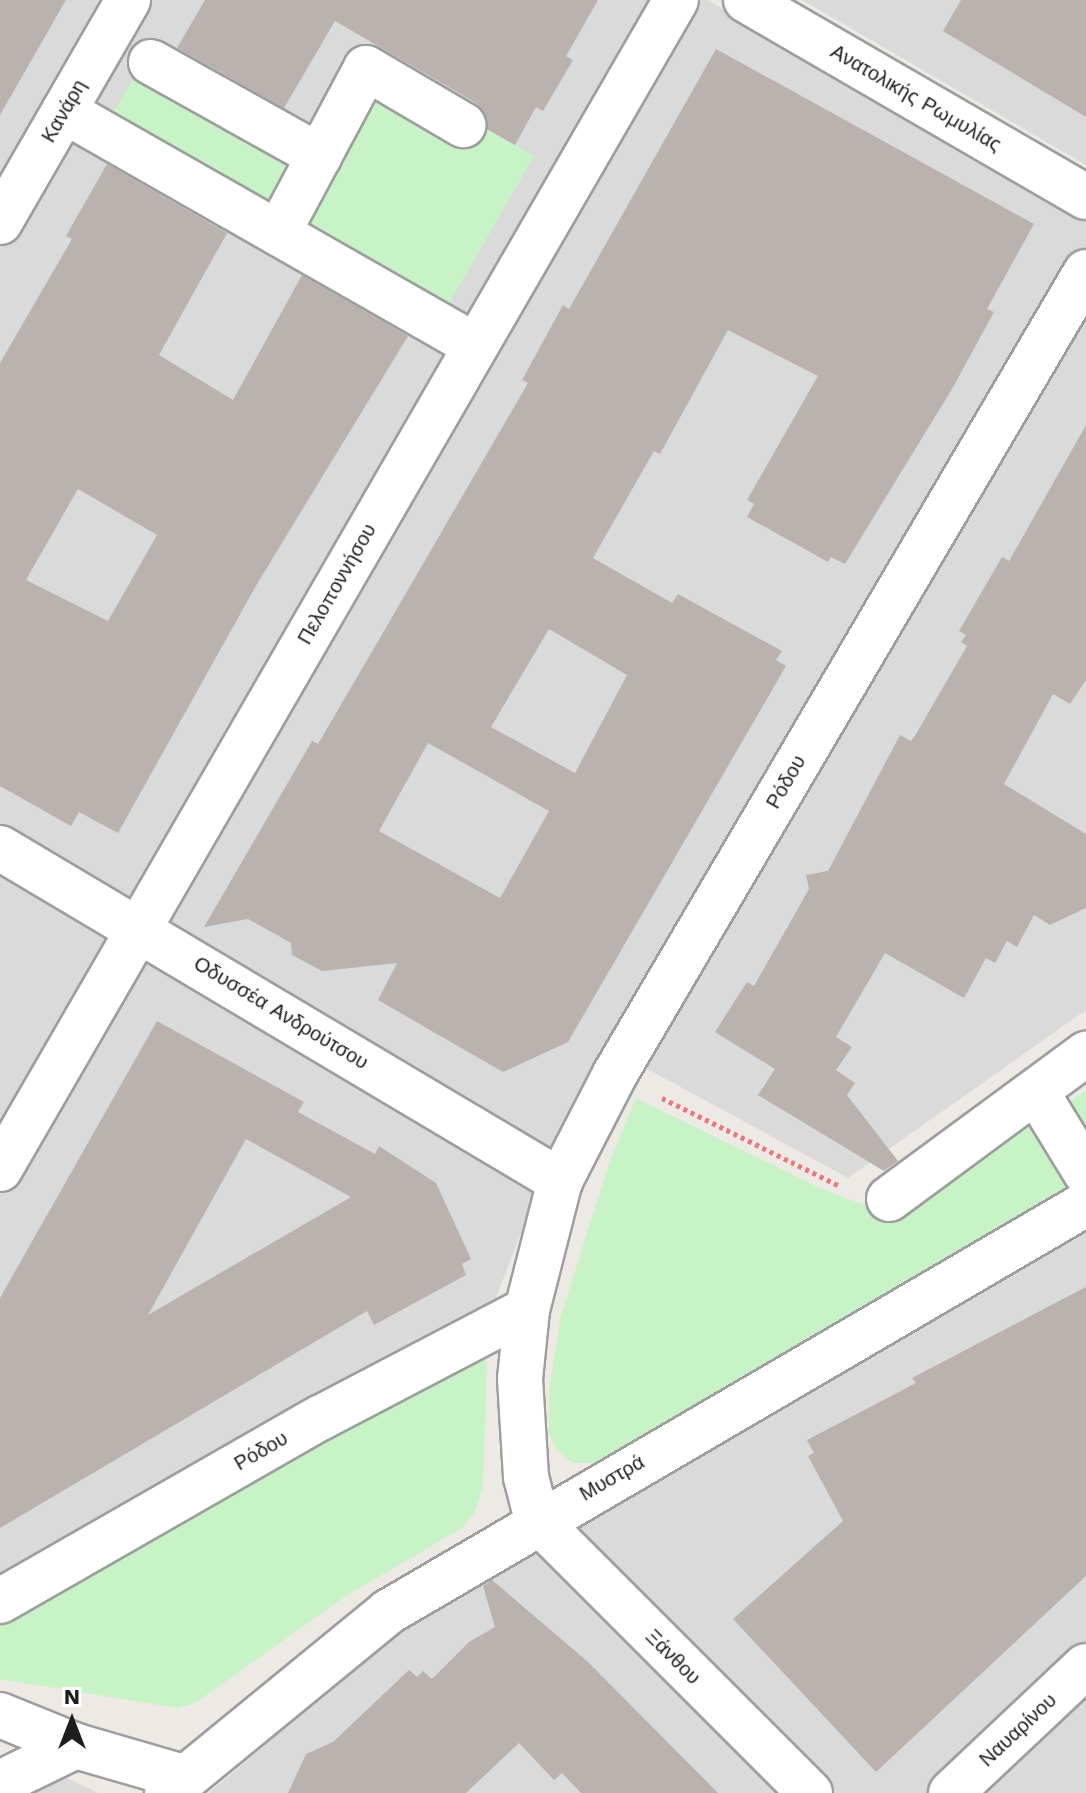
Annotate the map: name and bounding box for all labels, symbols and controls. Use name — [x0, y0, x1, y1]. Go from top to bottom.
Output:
street label: Ανατολικής Ρωμυλίας — [826, 39, 1006, 157]
street label: Κανάρη — [36, 75, 92, 147]
street label: Πελοποννήσου — [293, 519, 381, 649]
street label: Ρόδου — [761, 751, 811, 813]
street label: Οδυσσέα Ανδρούτσου — [189, 951, 373, 1075]
street label: Ρόδου — [230, 1426, 292, 1476]
street label: Μυστρά — [575, 1450, 649, 1506]
street label: Ξάνθου — [641, 1625, 705, 1689]
north arrow — [32, 1681, 112, 1761]
text: N — [64, 1684, 80, 1709]
street label: Ναυαρίνου — [975, 1688, 1061, 1772]

